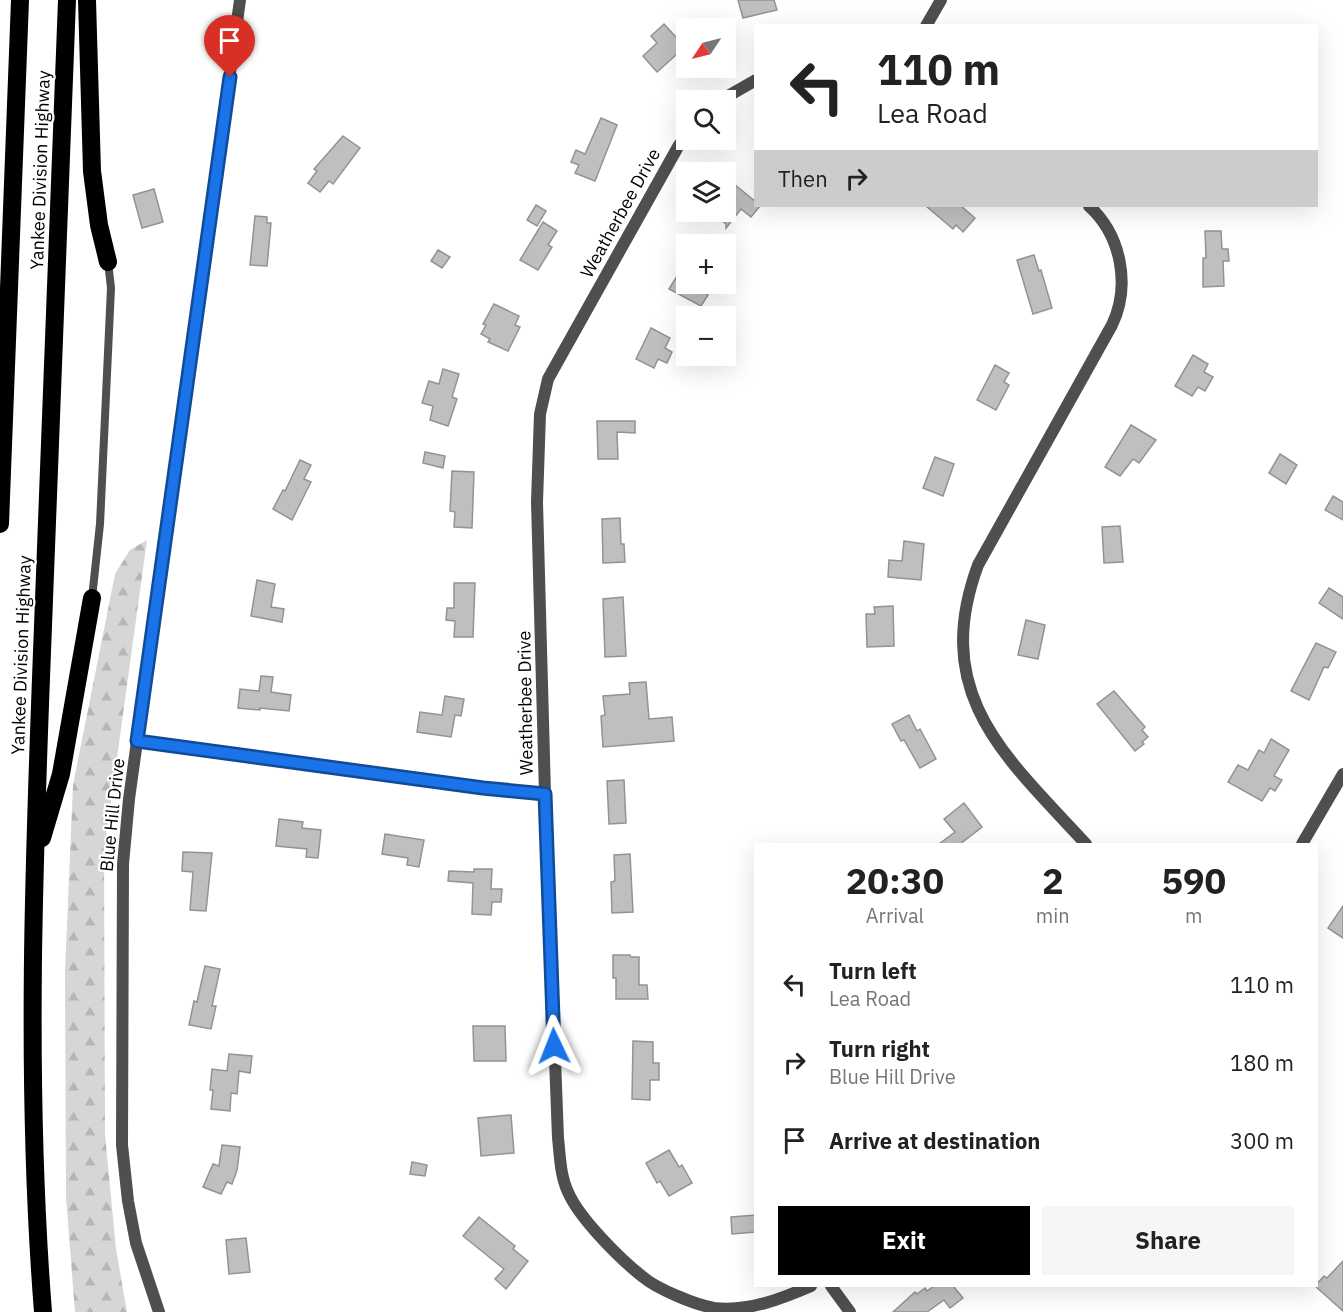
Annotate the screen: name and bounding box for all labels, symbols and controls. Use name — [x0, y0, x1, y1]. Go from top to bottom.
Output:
pin — [204, 15, 255, 77]
north arrow — [676, 18, 736, 78]
map controls — [676, 18, 736, 366]
icon: arrive — [213, 24, 246, 57]
text: 110 m — [877, 42, 1000, 97]
icon: left — [778, 48, 856, 126]
street label: Yankee Division Highway — [25, 70, 55, 270]
button: search — [676, 90, 736, 150]
text: Lea Road — [877, 95, 988, 130]
street label: Weatherbee Drive — [575, 144, 665, 282]
button: layers — [676, 162, 736, 222]
icon: right — [840, 162, 873, 195]
text: Then — [778, 164, 828, 193]
button: + — [676, 234, 736, 294]
button: − — [676, 306, 736, 366]
street label: Yankee Division Highway — [6, 555, 36, 755]
street label: Weatherbee Drive — [512, 630, 538, 775]
street label: Blue Hill Drive — [95, 757, 129, 873]
text: 20:30 — [846, 857, 944, 904]
text: 2 — [1042, 857, 1064, 904]
text: 590 — [1161, 857, 1226, 904]
text: Arrival — [866, 902, 924, 929]
text: min — [1036, 902, 1070, 929]
text: m — [1185, 902, 1203, 929]
text: Turn left — [829, 956, 917, 985]
icon: left — [778, 968, 811, 1001]
text: 110 m — [1230, 970, 1294, 999]
text: Lea Road — [829, 985, 911, 1012]
position arrow — [522, 1014, 586, 1078]
text: Turn right — [829, 1034, 930, 1063]
icon: right — [778, 1046, 811, 1079]
text: 180 m — [1230, 1048, 1294, 1077]
text: Blue Hill Drive — [829, 1063, 956, 1090]
icon: arrive — [778, 1124, 811, 1157]
text: Arrive at destination — [829, 1126, 1040, 1155]
text: 300 m — [1230, 1126, 1294, 1155]
button: Exit — [778, 1206, 1030, 1275]
button: Share — [1042, 1206, 1294, 1275]

